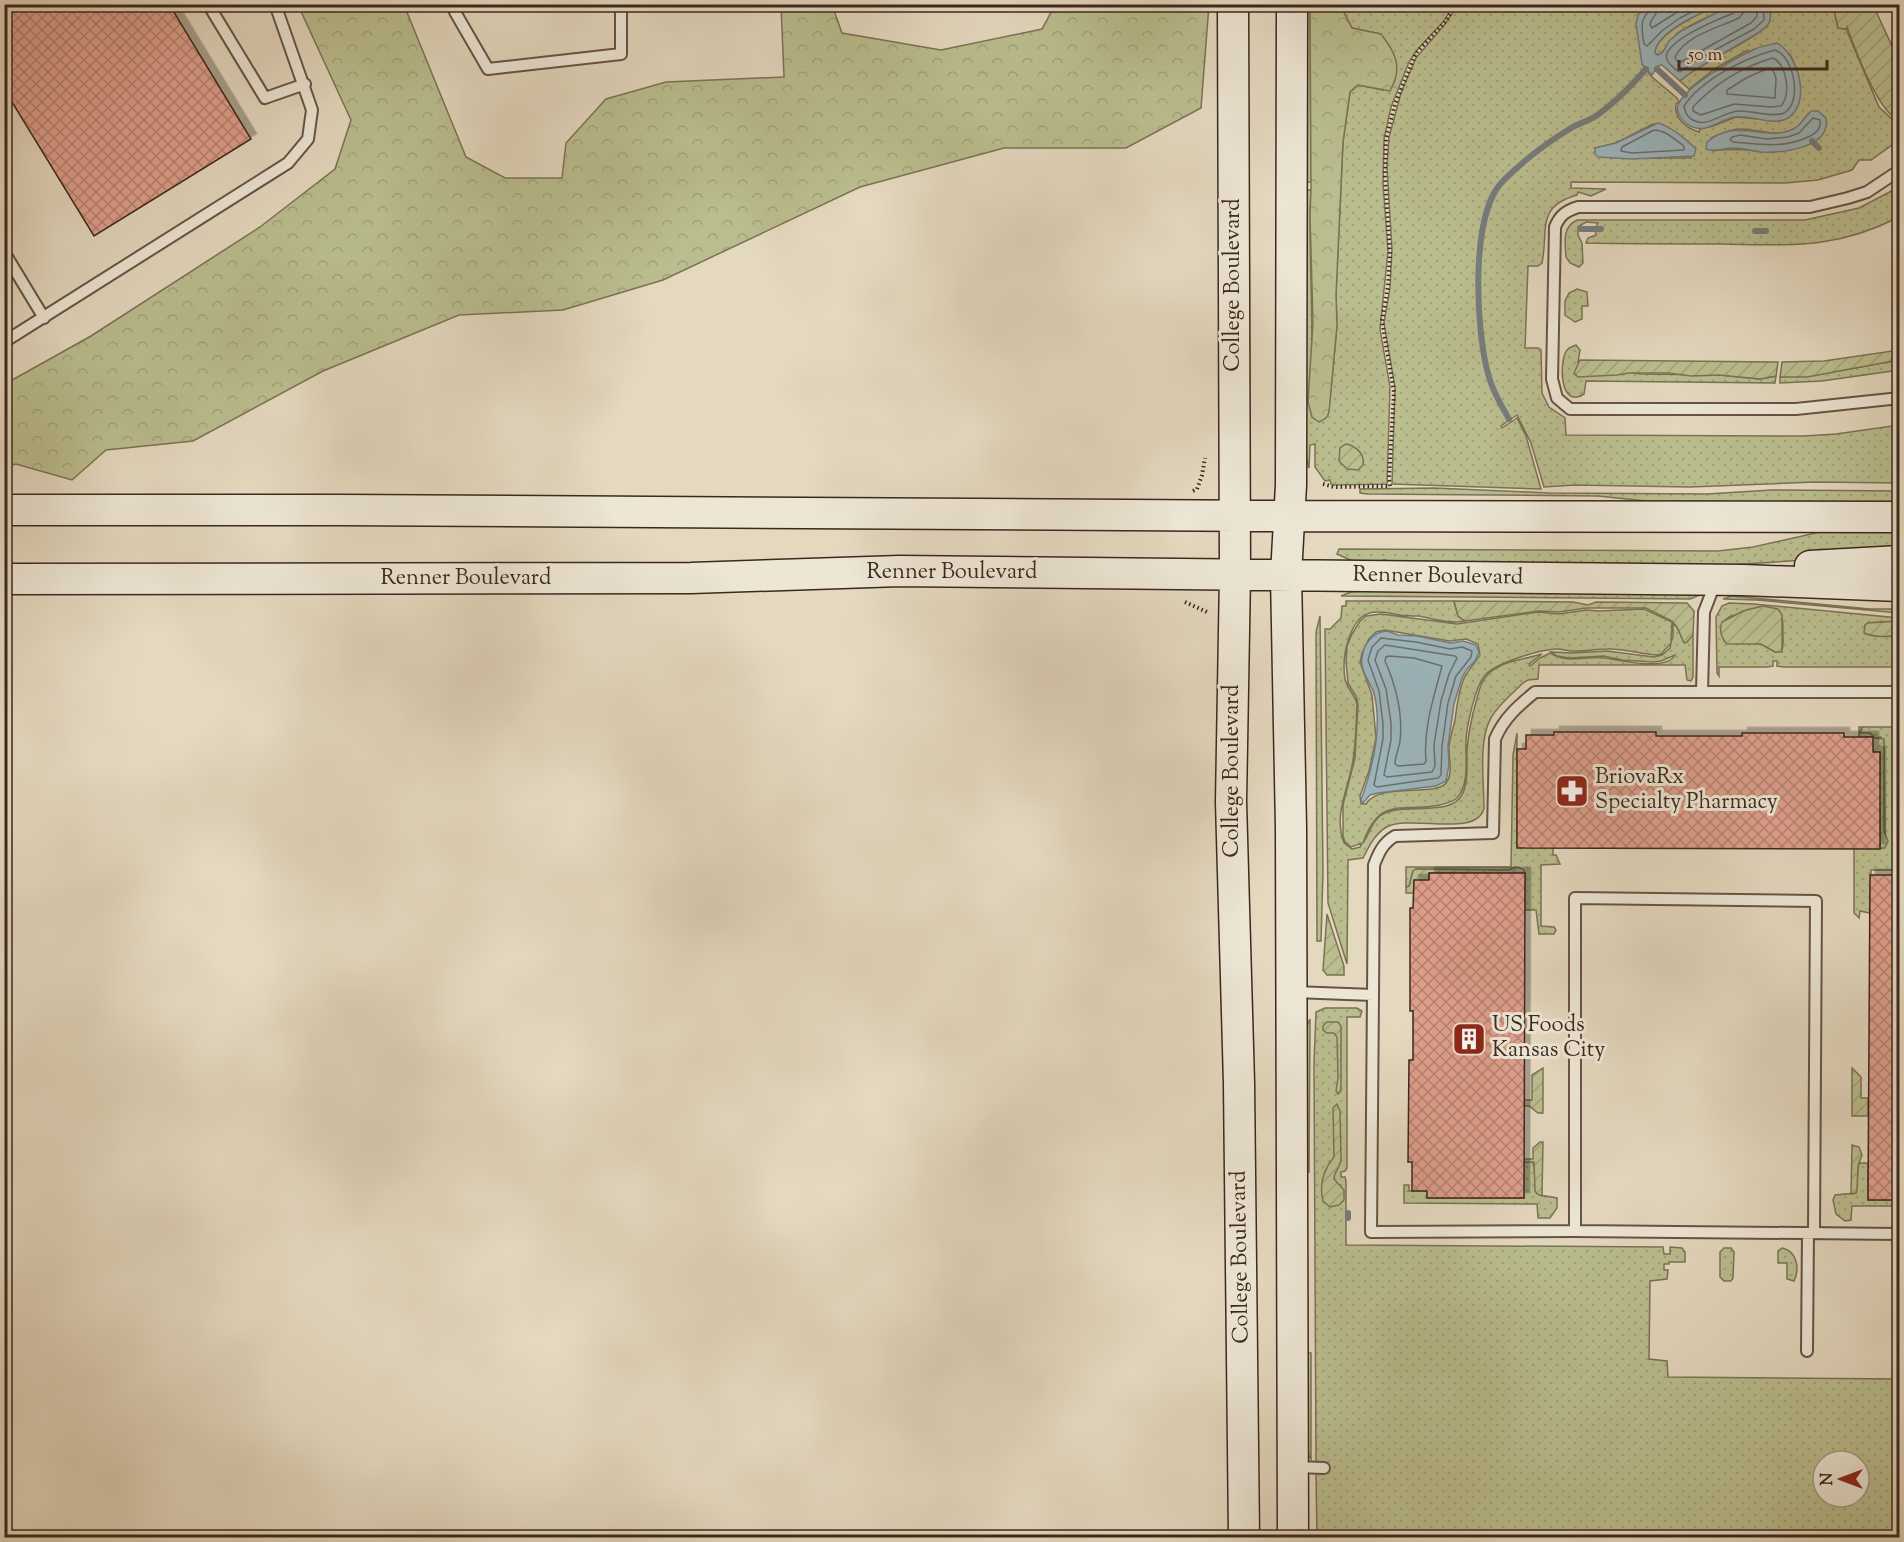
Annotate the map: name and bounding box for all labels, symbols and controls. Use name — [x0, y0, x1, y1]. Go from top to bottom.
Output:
scale bar — [1679, 33, 1828, 71]
text: 50 m — [1687, 43, 1723, 69]
street label: College Boulevard — [1218, 198, 1250, 372]
street label: Renner Boulevard — [867, 557, 1037, 589]
street label: Renner Boulevard — [1352, 560, 1524, 594]
street label: Renner Boulevard — [381, 563, 551, 595]
street label: College Boulevard — [1217, 684, 1249, 858]
place label: BriovaRx Specialty Pharmacy — [1595, 762, 1778, 819]
pharmacy icon: BriovaRx Specialty Pharmacy — [1554, 773, 1590, 809]
place label: US Foods Kansas City — [1492, 1010, 1605, 1067]
building icon: US Foods Kansas City — [1451, 1021, 1487, 1057]
street label: College Boulevard — [1223, 1170, 1259, 1344]
north arrow — [1811, 1449, 1871, 1509]
text: N — [1817, 1472, 1840, 1485]

